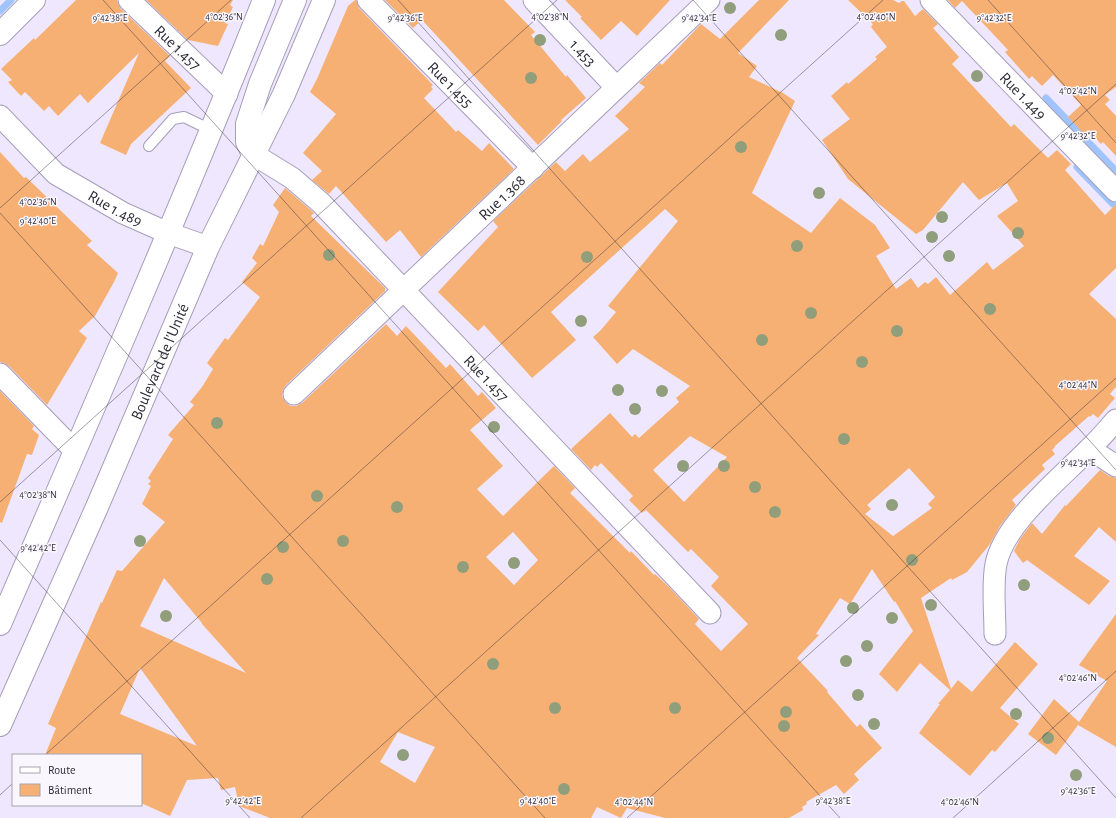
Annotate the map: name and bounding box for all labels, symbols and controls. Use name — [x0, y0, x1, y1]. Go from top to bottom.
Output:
text: 4°02'36"N — [205, 12, 243, 22]
text: 4°02'38"N — [531, 12, 569, 22]
text: 4°02'40"N — [857, 12, 895, 22]
text: 9°42'38"E — [92, 13, 128, 23]
text: 9°42'36"E — [387, 13, 423, 23]
text: 9°42'34"E — [681, 13, 717, 23]
text: 9°42'32"E — [977, 13, 1012, 23]
street label: Rue 1.457 — [151, 22, 204, 74]
street label: 1.453 — [566, 37, 599, 70]
street label: Rue 1.455 — [424, 59, 476, 111]
street label: Rue 1.449 — [997, 70, 1049, 123]
text: 4°02'42"N — [1059, 86, 1097, 96]
text: 9°42'32"E — [1061, 131, 1096, 141]
street label: Rue 1.368 — [476, 172, 529, 223]
street label: Rue 1.489 — [85, 188, 144, 229]
text: 4°02'36"N — [19, 197, 57, 207]
text: 9°42'40"E — [20, 216, 56, 226]
street label: Boulevard de l'Unité — [128, 301, 192, 422]
street label: Rue 1.457 — [461, 352, 512, 405]
text: 4°02'44"N — [1059, 380, 1097, 390]
text: 9°42'34"E — [1060, 458, 1096, 468]
text: 4°02'38"N — [19, 490, 57, 500]
text: 9°42'42"E — [20, 543, 56, 553]
text: 4°02'46"N — [1059, 673, 1097, 683]
legend — [12, 754, 142, 806]
text: Route — [48, 764, 75, 776]
text: Bâtiment — [48, 784, 92, 796]
text: 9°42'36"E — [1060, 786, 1096, 796]
text: 9°42'42"E — [225, 796, 261, 806]
text: 9°42'40"E — [520, 796, 556, 806]
text: 9°42'38"E — [815, 796, 851, 806]
text: 4°02'44"N — [615, 797, 653, 807]
text: 4°02'46"N — [941, 797, 979, 807]

